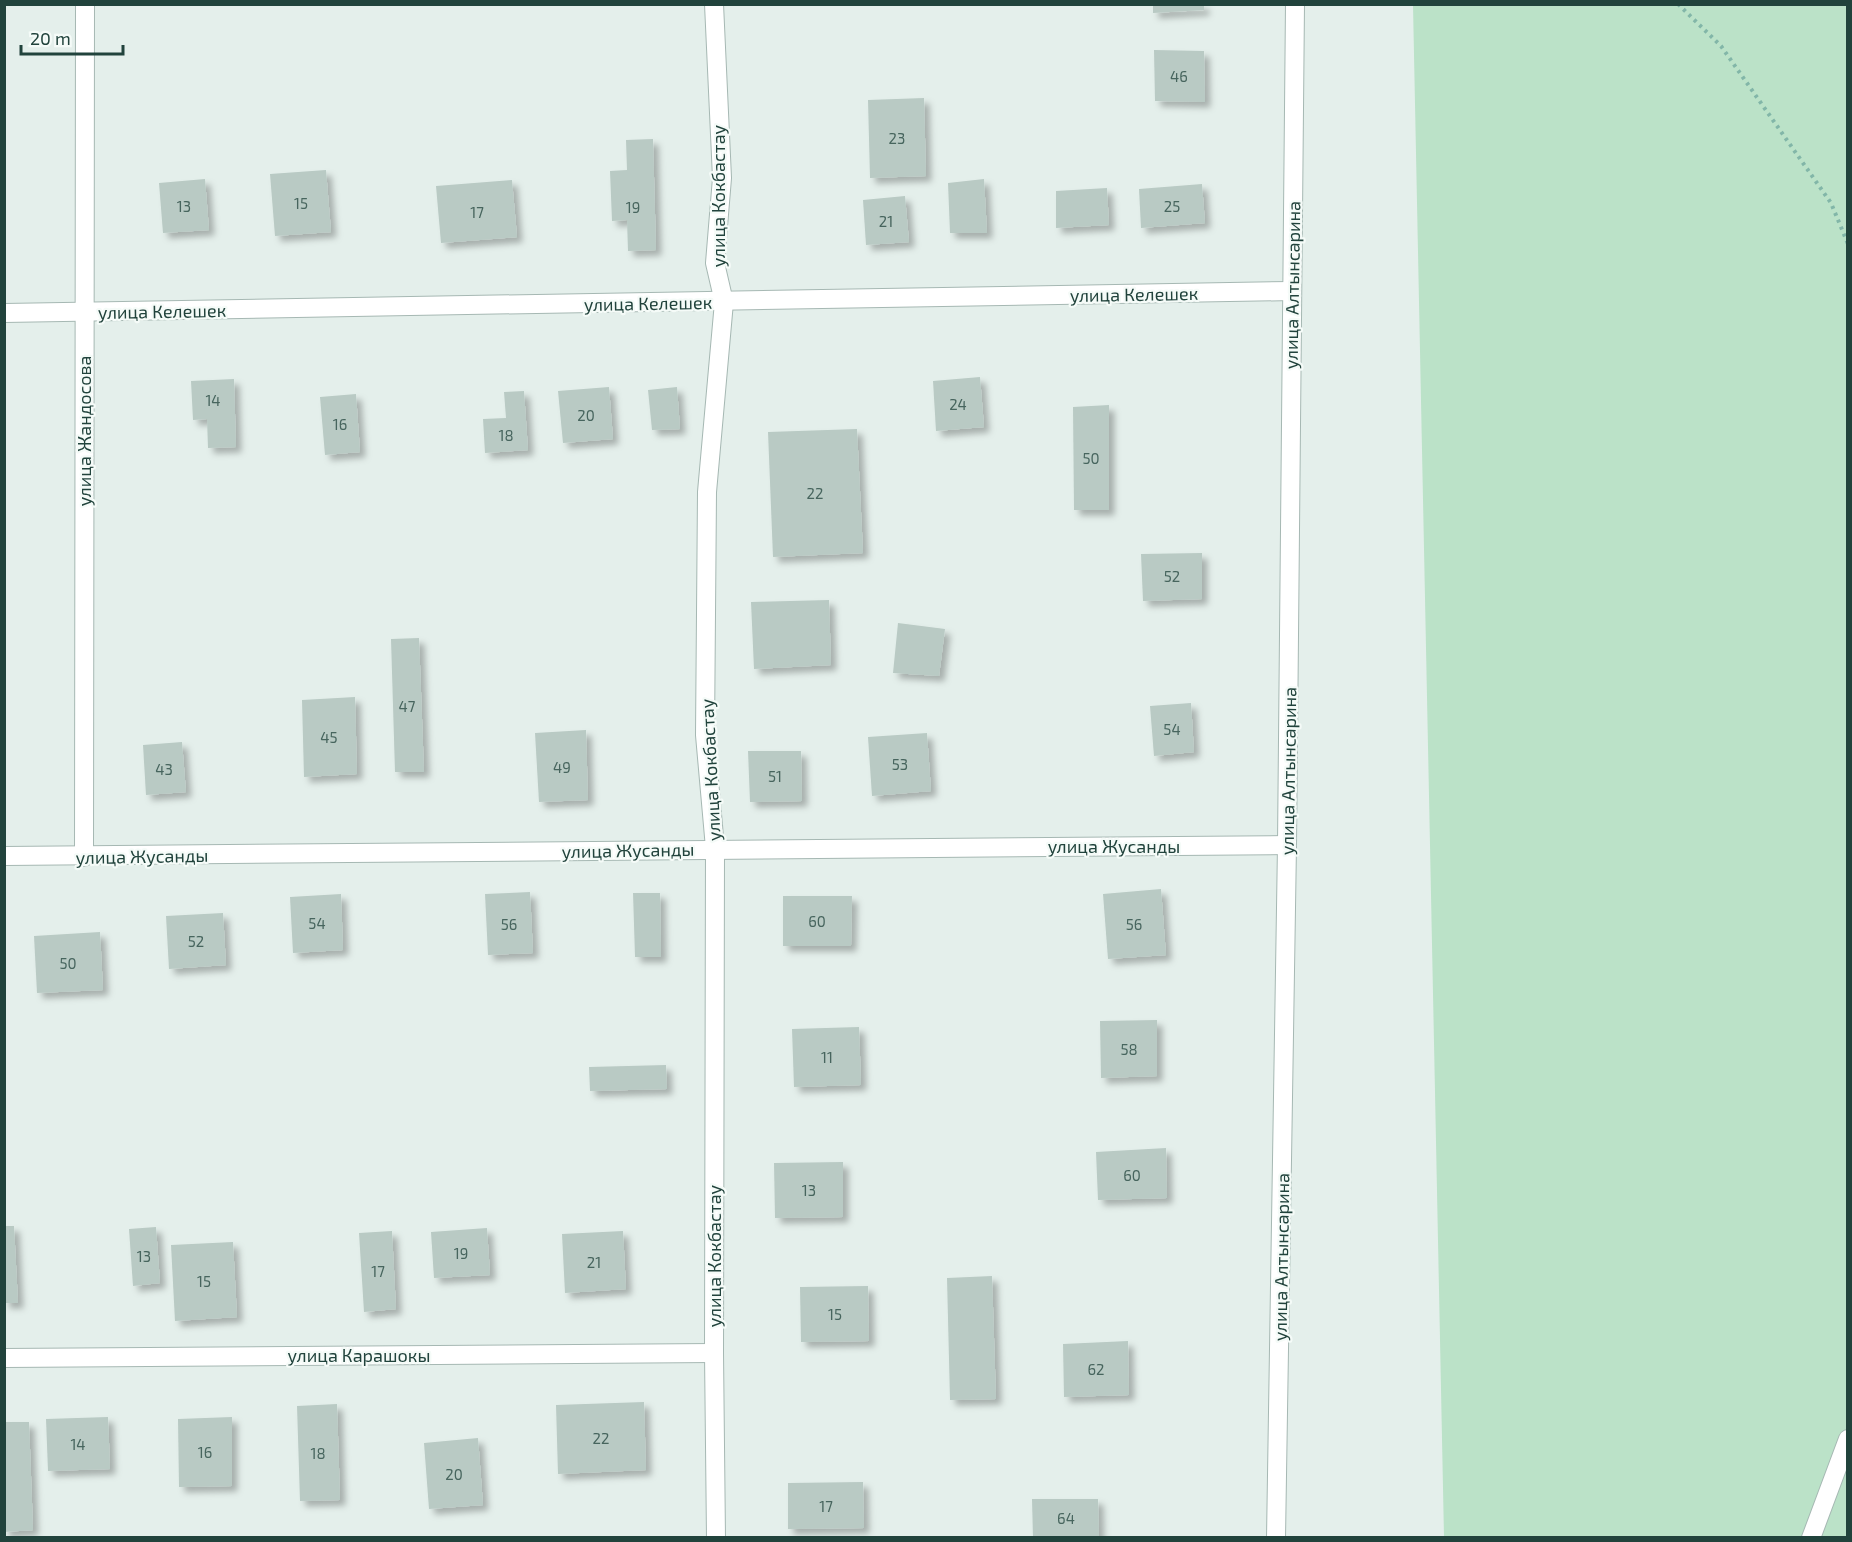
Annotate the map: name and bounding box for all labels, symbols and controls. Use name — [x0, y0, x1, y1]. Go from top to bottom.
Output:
scale bar — [21, 18, 123, 56]
text: 20 m — [30, 27, 71, 49]
house number: 46 — [1170, 67, 1188, 85]
street label: улица Кокбастау — [707, 124, 729, 267]
house number: 23 — [889, 129, 905, 147]
house number: 15 — [294, 194, 308, 212]
house number: 13 — [177, 197, 191, 215]
house number: 25 — [1164, 197, 1180, 215]
house number: 19 — [626, 198, 640, 216]
street label: улица Алтынсарина — [1280, 201, 1304, 369]
house number: 17 — [470, 203, 484, 221]
house number: 21 — [879, 212, 893, 230]
street label: улица Келешек — [1070, 282, 1199, 306]
street label: улица Келешек — [584, 291, 713, 315]
street label: улица Келешек — [98, 299, 227, 323]
street label: улица Жандосова — [73, 356, 95, 506]
house number: 14 — [205, 391, 221, 409]
house number: 24 — [949, 395, 967, 413]
house number: 20 — [577, 406, 595, 424]
house number: 16 — [333, 415, 347, 433]
house number: 18 — [498, 426, 514, 444]
house number: 50 — [1082, 449, 1100, 467]
house number: 22 — [807, 484, 823, 502]
house number: 52 — [1164, 567, 1180, 585]
street label: улица Алтынсарина — [1276, 687, 1300, 855]
house number: 47 — [399, 697, 416, 715]
street label: улица Кокбастау — [695, 698, 725, 842]
house number: 54 — [1163, 720, 1181, 738]
house number: 45 — [320, 728, 338, 746]
house number: 53 — [892, 755, 908, 773]
house number: 49 — [553, 758, 571, 776]
house number: 43 — [155, 760, 173, 778]
house number: 51 — [768, 767, 782, 785]
street label: улица Жусанды — [1048, 835, 1180, 857]
street label: улица Жусанды — [561, 838, 695, 862]
street label: улица Жусанды — [75, 844, 209, 868]
house number: 60 — [808, 912, 826, 930]
house number: 54 — [308, 914, 326, 932]
house number: 56 — [501, 915, 517, 933]
house number: 56 — [1126, 915, 1142, 933]
house number: 52 — [188, 932, 204, 950]
house number: 50 — [59, 954, 77, 972]
house number: 58 — [1120, 1040, 1138, 1058]
house number: 11 — [821, 1048, 833, 1066]
house number: 60 — [1123, 1166, 1141, 1184]
street label: улица Алтынсарина — [1269, 1173, 1293, 1341]
house number: 13 — [802, 1181, 816, 1199]
street label: улица Кокбастау — [703, 1184, 725, 1327]
house number: 19 — [454, 1244, 468, 1262]
house number: 13 — [137, 1247, 151, 1265]
house number: 21 — [587, 1253, 601, 1271]
house number: 17 — [371, 1262, 385, 1280]
house number: 15 — [197, 1272, 211, 1290]
house number: 15 — [828, 1305, 842, 1323]
street label: улица Карашокы — [288, 1344, 430, 1366]
house number: 62 — [1087, 1360, 1105, 1378]
house number: 22 — [593, 1429, 609, 1447]
house number: 14 — [70, 1435, 86, 1453]
house number: 16 — [198, 1443, 212, 1461]
house number: 18 — [310, 1444, 326, 1462]
house number: 20 — [445, 1465, 463, 1483]
house number: 17 — [819, 1497, 833, 1515]
house number: 64 — [1057, 1509, 1075, 1527]

